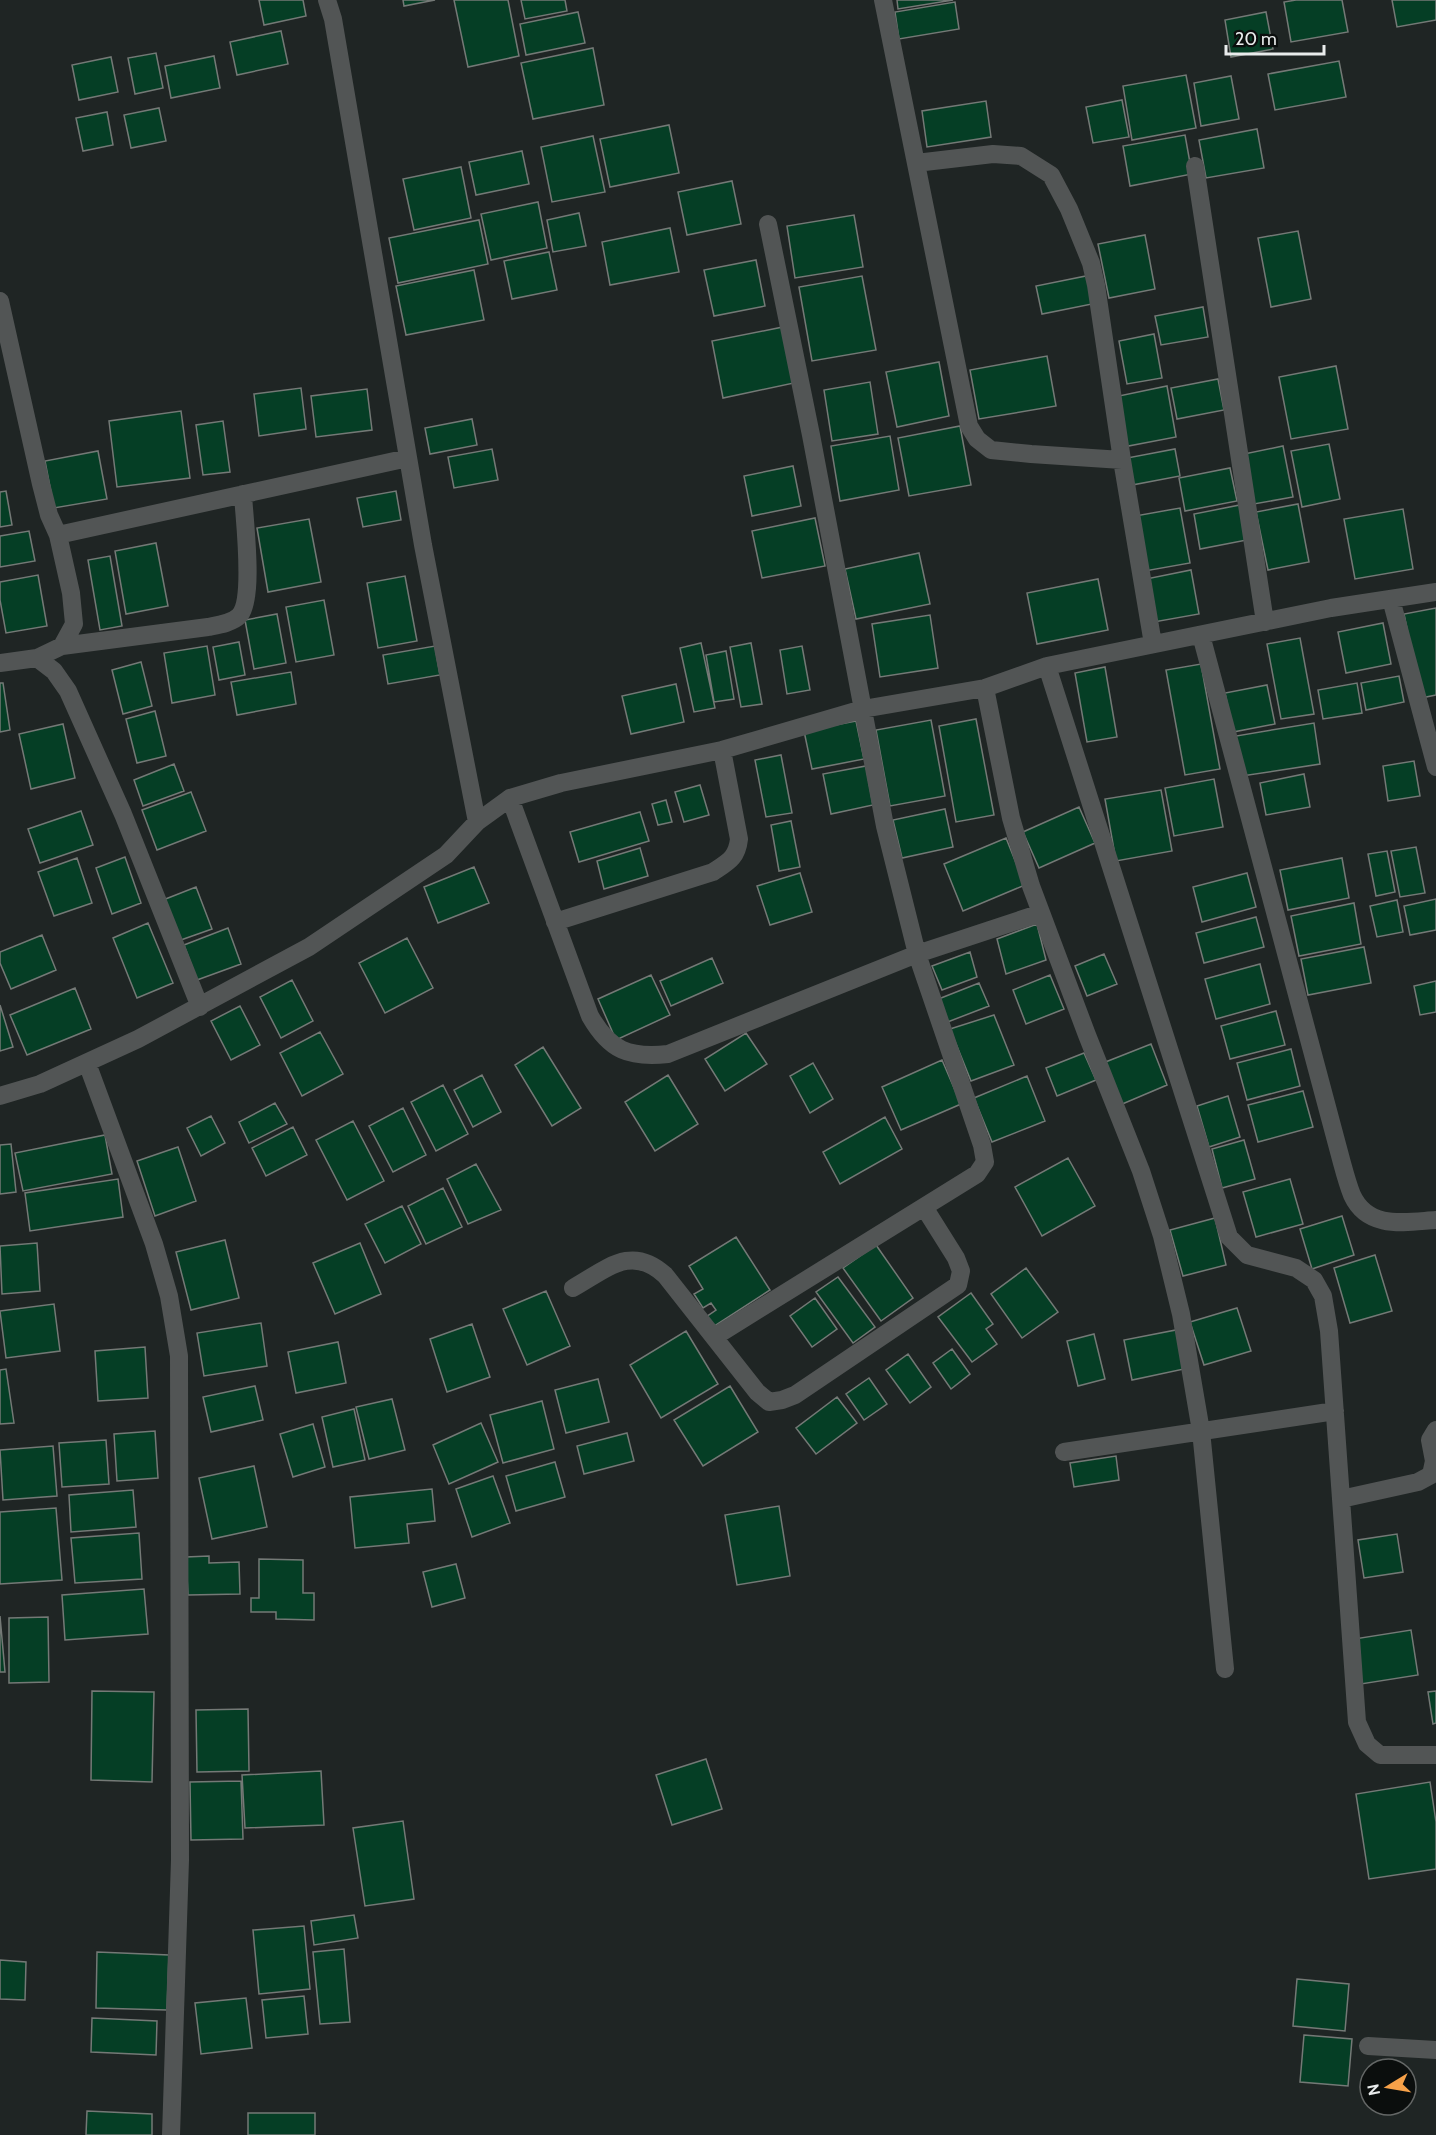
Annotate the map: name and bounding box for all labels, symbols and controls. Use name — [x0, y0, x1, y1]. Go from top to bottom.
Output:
scale bar — [1226, 18, 1324, 56]
text: 20 m — [1235, 28, 1277, 50]
north arrow — [1358, 2057, 1418, 2117]
text: N — [1363, 2082, 1384, 2097]

